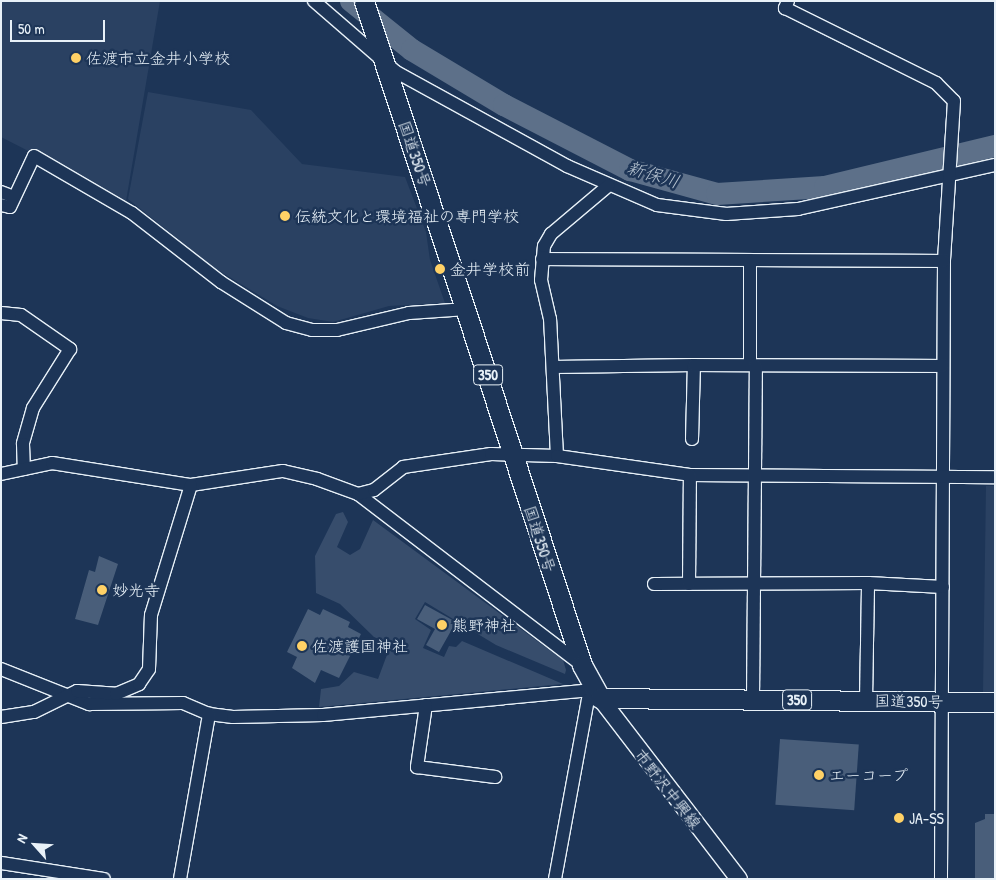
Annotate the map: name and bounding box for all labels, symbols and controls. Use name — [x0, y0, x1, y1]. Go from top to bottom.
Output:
scale bar — [12, 10, 108, 42]
text: 50 m — [18, 18, 45, 39]
place label: 佐渡市立金井小学校 — [86, 48, 230, 68]
marker: 佐渡市立金井小学校 — [70, 52, 82, 64]
street label: 国道350号 — [395, 118, 435, 190]
water label: 新保川 — [624, 157, 682, 193]
place label: 伝統文化と環境福祉の専門学校 — [295, 206, 519, 226]
marker: 伝統文化と環境福祉の専門学校 — [279, 210, 291, 222]
place label: 金井学校前 — [450, 259, 530, 279]
marker: 金井学校前 — [434, 263, 446, 275]
road number: 350 — [473, 362, 503, 388]
street label: 国道350号 — [520, 503, 560, 575]
place label: 妙光寺 — [112, 580, 160, 600]
marker: 妙光寺 — [96, 584, 108, 596]
place label: 熊野神社 — [452, 615, 516, 635]
marker: 熊野神社 — [436, 619, 448, 631]
place label: 佐渡護国神社 — [312, 636, 408, 656]
marker: 佐渡護国神社 — [296, 640, 308, 652]
road number: 350 — [782, 688, 812, 712]
street label: 国道350号 — [874, 691, 944, 711]
street label: 市野沢中興線 — [631, 745, 705, 833]
place label: エーコープ — [829, 765, 909, 785]
marker: エーコープ — [813, 769, 825, 781]
place label: JA-SS — [909, 808, 944, 828]
marker: JA-SS — [893, 812, 905, 824]
north arrow — [10, 820, 60, 870]
text: N — [11, 831, 31, 846]

